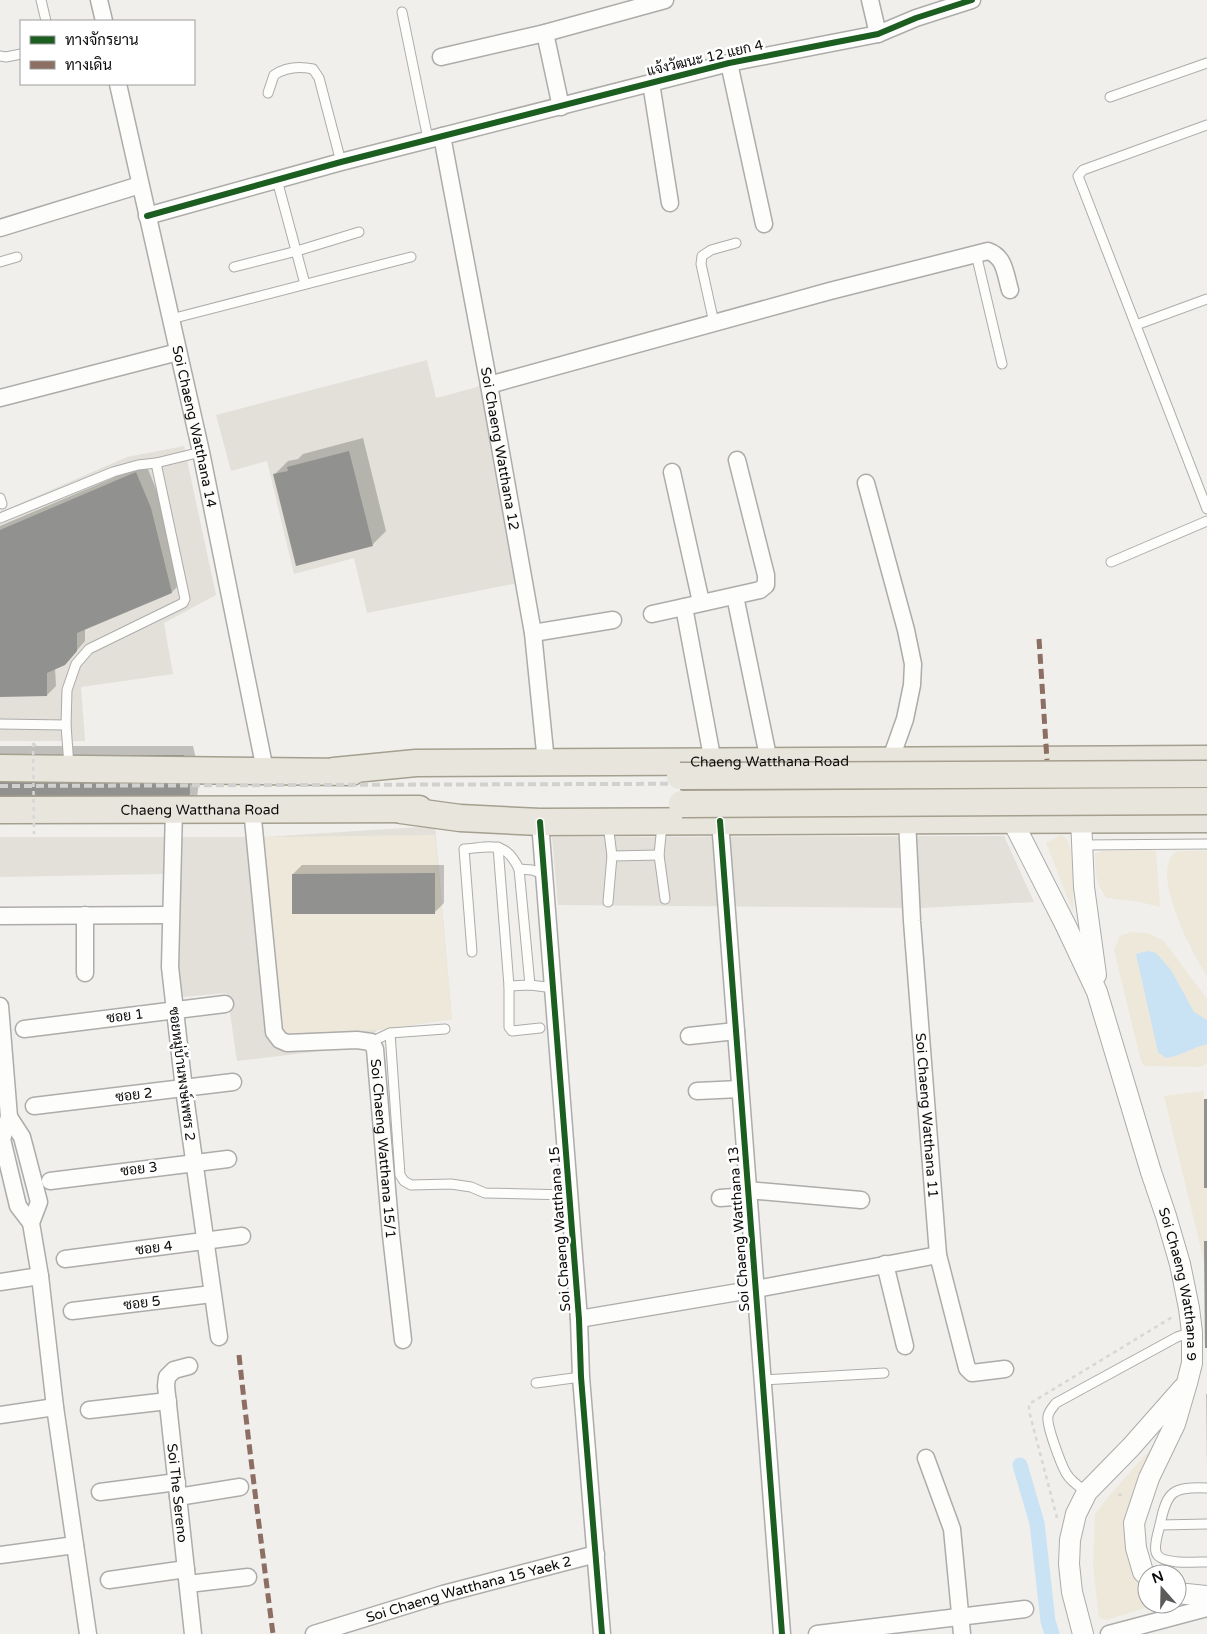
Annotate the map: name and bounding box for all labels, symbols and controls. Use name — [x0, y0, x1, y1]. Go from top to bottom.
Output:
legend — [20, 20, 195, 85]
text: ทางจักรยาน — [65, 31, 139, 49]
street label: แจ้งวัฒนะ 12 แยก 4 — [645, 35, 765, 80]
text: ทางเดิน — [65, 56, 112, 74]
street label: Soi Chaeng Watthana 14 — [169, 344, 221, 509]
street label: Soi Chaeng Watthana 12 — [477, 366, 523, 532]
street label: Chaeng Watthana Road — [690, 752, 849, 770]
street label: Chaeng Watthana Road — [121, 801, 279, 818]
street label: ซอย 1 — [105, 1005, 145, 1027]
street label: ซอยหมู่บ้านพงษ์เพชร 2 — [164, 1006, 200, 1142]
street label: Soi Chaeng Watthana 11 — [912, 1032, 942, 1198]
street label: Soi Chaeng Watthana 15/1 — [367, 1058, 400, 1239]
street label: ซอย 2 — [114, 1084, 154, 1106]
street label: Soi Chaeng Watthana 15 — [546, 1146, 574, 1312]
street label: Soi Chaeng Watthana 13 — [725, 1146, 753, 1312]
street label: ซอย 3 — [119, 1158, 159, 1180]
street label: Soi Chaeng Watthana 9 — [1155, 1205, 1201, 1361]
street label: ซอย 4 — [134, 1237, 174, 1259]
street label: ซอย 5 — [122, 1292, 162, 1314]
street label: Soi The Sereno — [164, 1442, 191, 1543]
street label: Soi Chaeng Watthana 15 Yaek 2 — [364, 1552, 573, 1626]
north arrow — [1137, 1564, 1187, 1614]
text: N — [1150, 1567, 1166, 1587]

